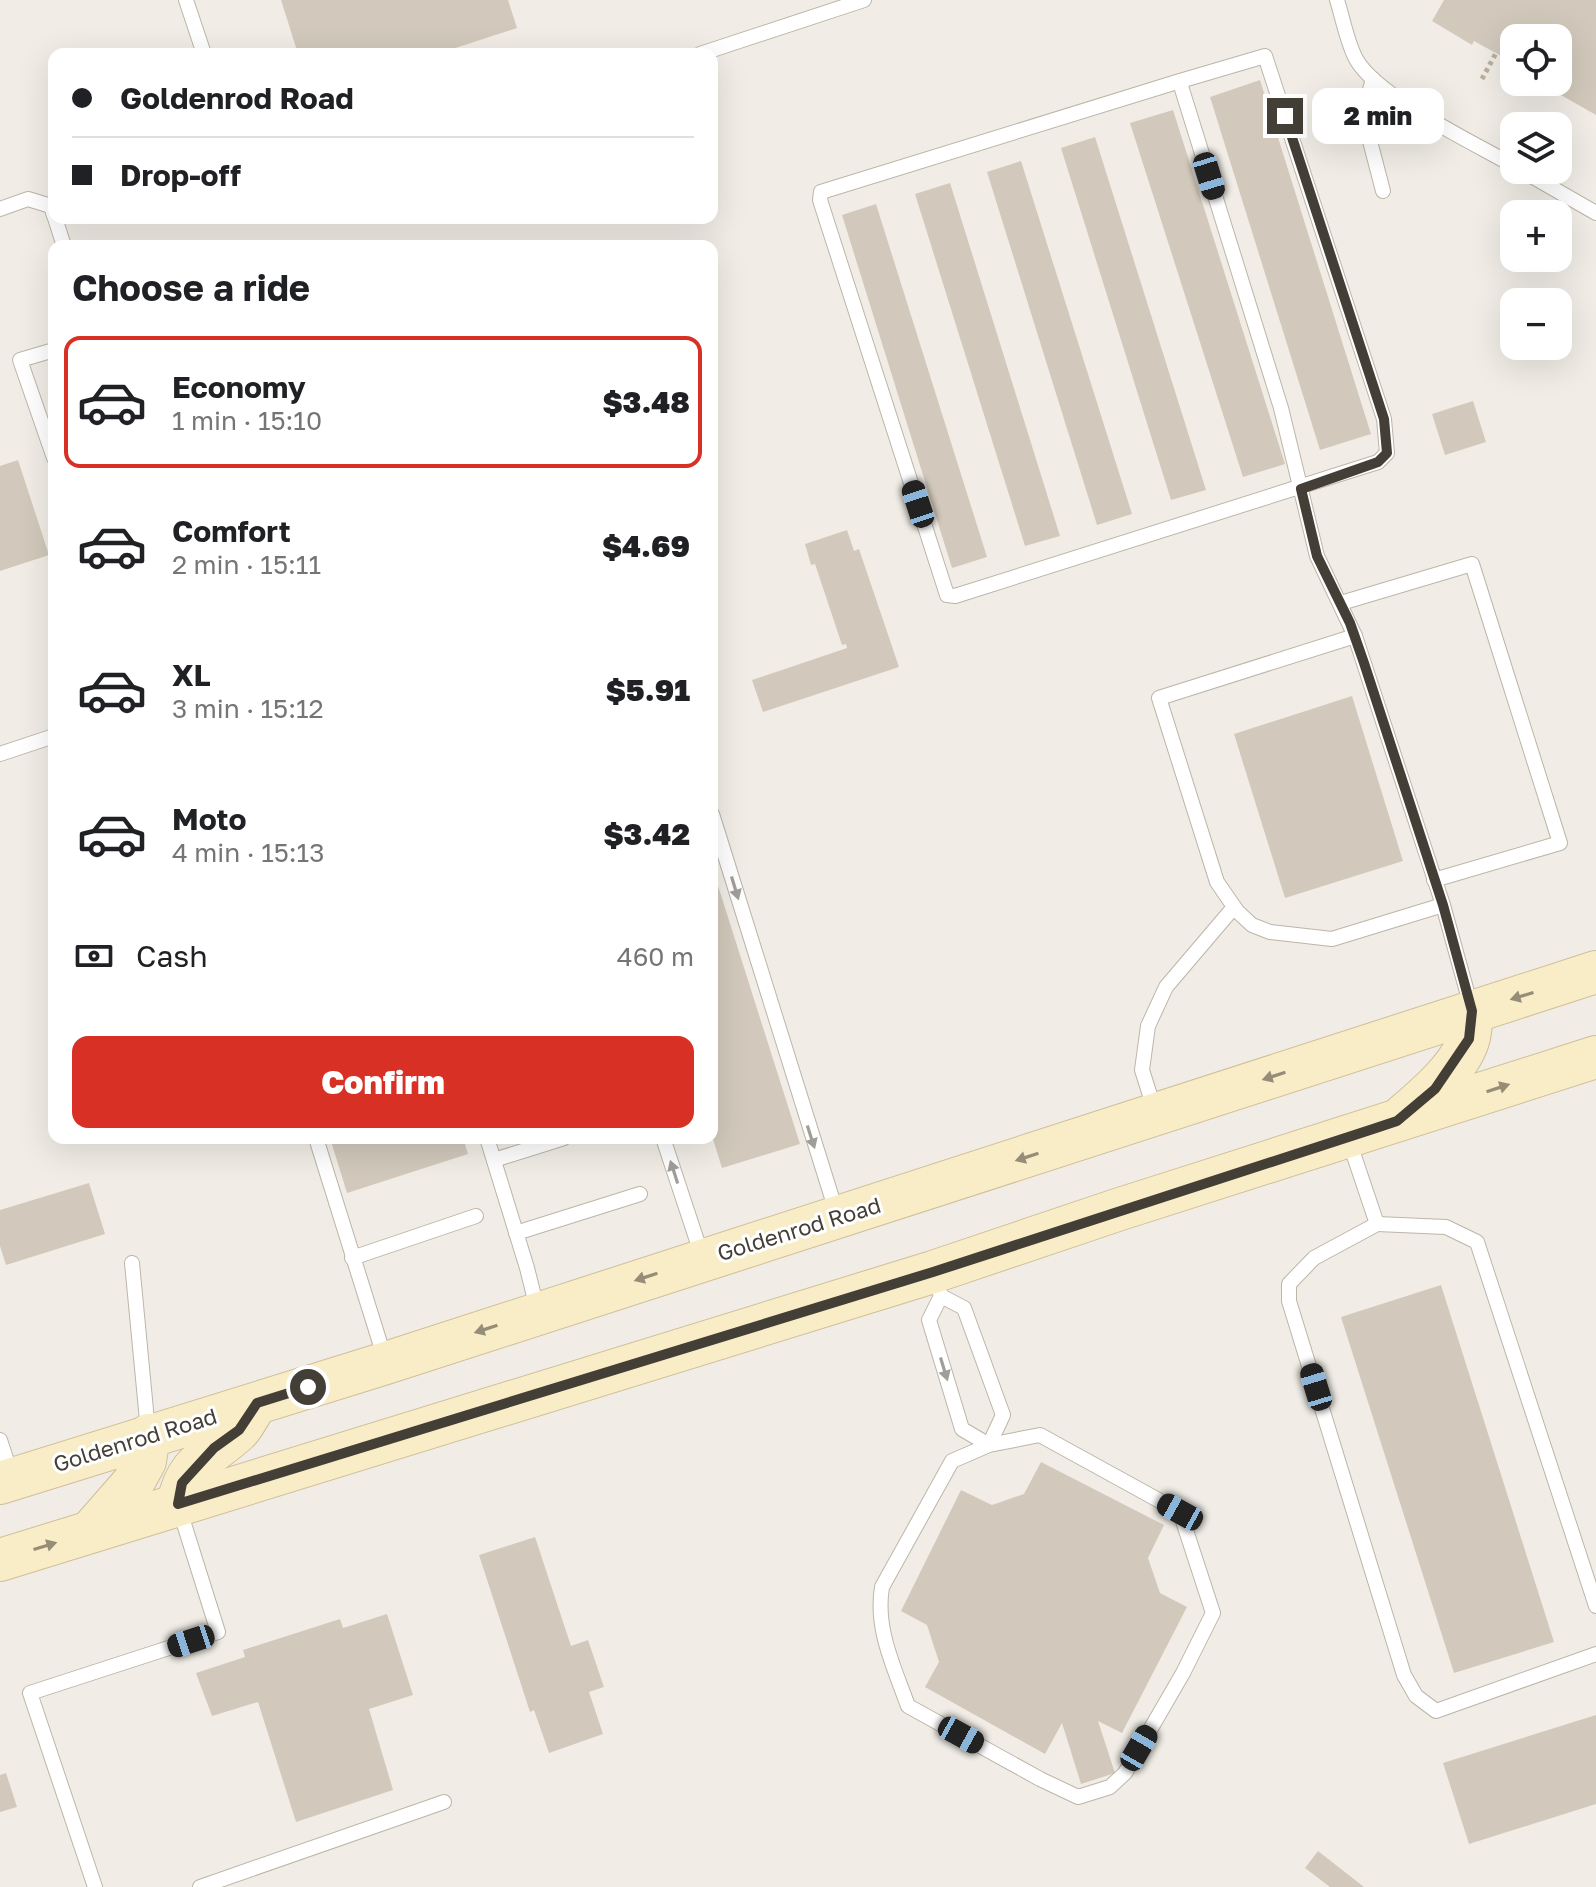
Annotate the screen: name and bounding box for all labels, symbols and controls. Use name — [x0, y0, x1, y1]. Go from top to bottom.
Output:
map controls — [1500, 24, 1572, 360]
button: locate — [1500, 24, 1572, 96]
text: Goldenrod Road — [120, 80, 354, 116]
callout: 2 min — [1313, 88, 1445, 144]
route end — [1267, 98, 1303, 134]
text: 2 min — [1344, 100, 1412, 131]
button: layers — [1500, 112, 1572, 184]
car — [1191, 150, 1227, 202]
text: Drop-off — [120, 157, 241, 193]
button: + — [1500, 200, 1572, 272]
text: Choose a ride — [72, 266, 310, 309]
button: − — [1500, 288, 1572, 360]
icon: car — [76, 366, 148, 438]
text: Economy — [172, 369, 306, 405]
text: $3.48 — [602, 384, 690, 420]
text: 1 min · 15:10 — [172, 405, 322, 436]
car — [899, 477, 937, 531]
icon: car — [76, 510, 148, 582]
text: Comfort — [172, 513, 291, 549]
text: $4.69 — [602, 528, 690, 564]
text: 2 min · 15:11 — [172, 549, 321, 580]
icon: car — [76, 654, 148, 726]
text: XL — [172, 657, 211, 693]
text: $5.91 — [606, 672, 690, 708]
text: 3 min · 15:12 — [172, 693, 324, 724]
icon: car — [76, 798, 148, 870]
text: Moto — [172, 801, 247, 837]
text: $3.42 — [603, 816, 690, 852]
text: 4 min · 15:13 — [172, 837, 324, 868]
one-way arrow — [729, 877, 742, 901]
icon: cash — [72, 934, 116, 978]
text: Cash — [136, 938, 208, 974]
text: 460 m — [617, 941, 694, 972]
one-way arrow — [1509, 990, 1533, 1003]
button: Confirm — [72, 1036, 694, 1128]
one-way arrow — [1262, 1071, 1286, 1083]
one-way arrow — [1487, 1082, 1511, 1094]
one-way arrow — [806, 1125, 818, 1149]
one-way arrow — [1015, 1151, 1039, 1163]
one-way arrow — [668, 1160, 680, 1184]
street label: Goldenrod Road — [714, 1191, 884, 1266]
one-way arrow — [633, 1272, 657, 1284]
one-way arrow — [474, 1324, 498, 1336]
one-way arrow — [938, 1357, 951, 1381]
car — [1298, 1361, 1334, 1413]
route start — [290, 1369, 326, 1405]
street label: Goldenrod Road — [50, 1402, 220, 1477]
car — [1153, 1490, 1207, 1534]
one-way arrow — [34, 1539, 58, 1551]
car — [164, 1622, 218, 1660]
car — [934, 1713, 988, 1757]
car — [1117, 1721, 1161, 1775]

